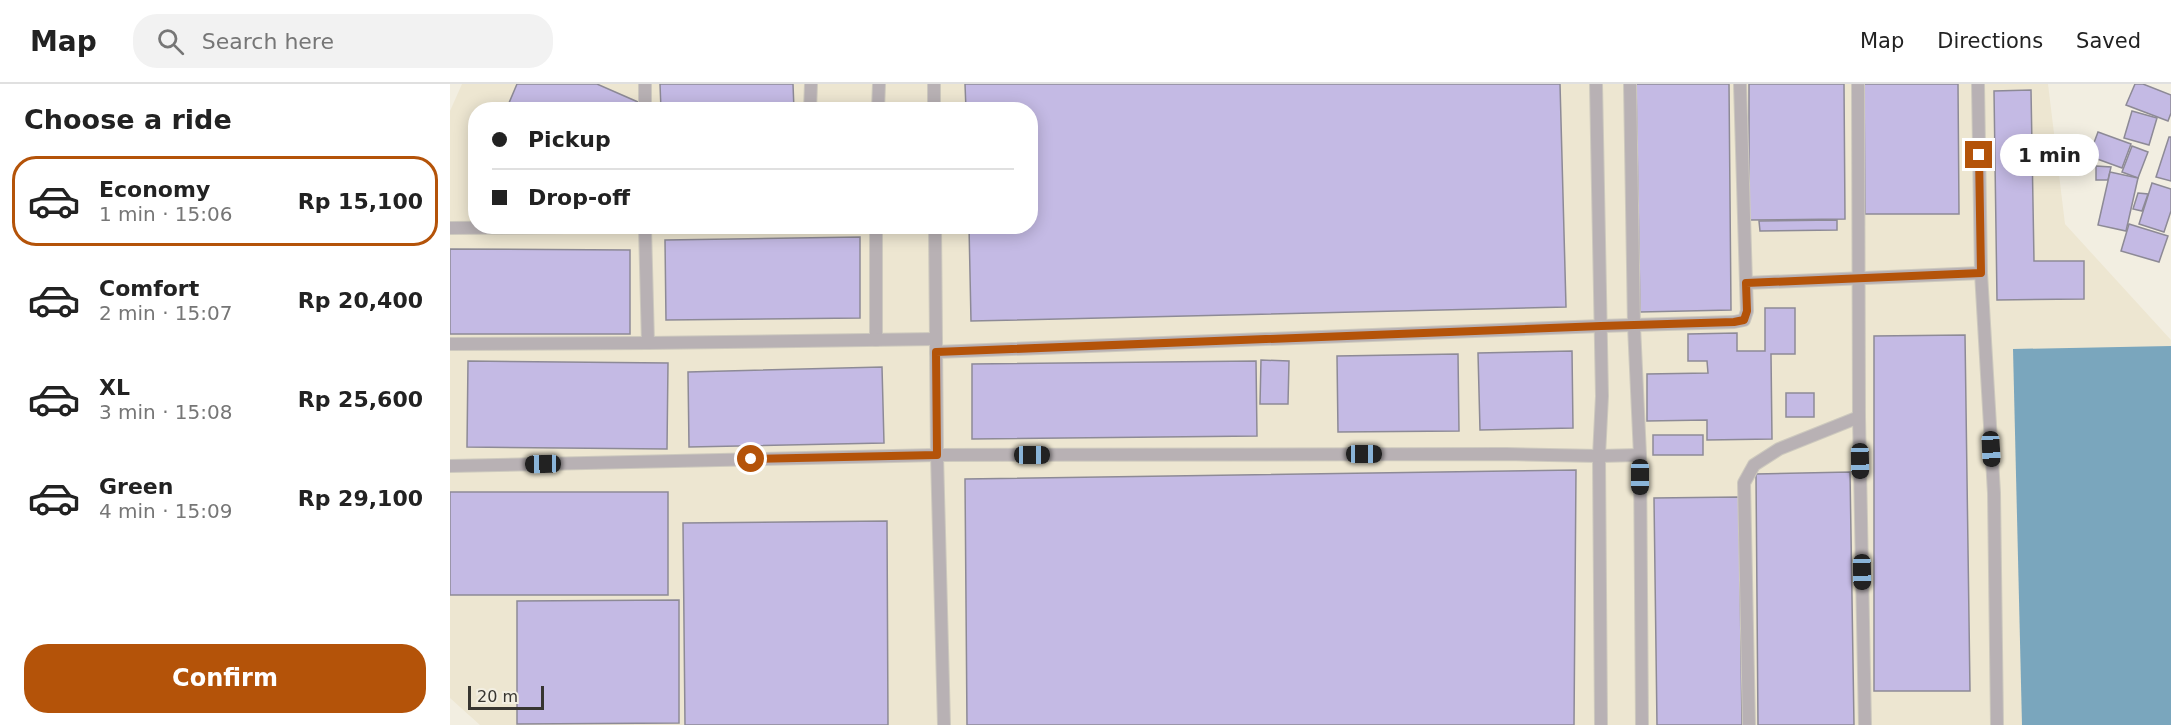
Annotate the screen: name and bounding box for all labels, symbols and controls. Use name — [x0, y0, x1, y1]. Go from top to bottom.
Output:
search box — [133, 14, 553, 68]
text: Map — [30, 25, 97, 58]
icon: search — [154, 25, 187, 58]
text: Search here — [202, 29, 334, 54]
text: Map — [1860, 29, 1904, 53]
text: Directions — [1937, 29, 2043, 53]
text: Saved — [2076, 29, 2141, 53]
text: Choose a ride — [24, 104, 232, 135]
text: Pickup — [528, 127, 611, 152]
callout: 1 min — [2000, 134, 2099, 176]
route end — [1965, 141, 1992, 168]
text: 1 min — [2018, 143, 2081, 167]
icon: car — [27, 174, 81, 228]
text: Economy — [99, 177, 210, 202]
text: Drop-off — [528, 185, 630, 210]
text: Rp 15,100 — [298, 189, 423, 214]
text: 1 min · 15:06 — [99, 202, 233, 226]
icon: car — [27, 273, 81, 327]
text: Comfort — [99, 276, 199, 301]
text: Rp 20,400 — [298, 288, 423, 313]
text: 2 min · 15:07 — [99, 301, 233, 325]
icon: car — [27, 372, 81, 426]
text: XL — [99, 375, 130, 400]
text: Rp 25,600 — [298, 387, 423, 412]
text: 3 min · 15:08 — [99, 400, 233, 424]
car — [1981, 431, 2001, 467]
car — [1851, 443, 1869, 479]
route start — [737, 445, 764, 472]
car — [1346, 445, 1382, 463]
car — [1014, 446, 1050, 464]
car — [525, 455, 561, 473]
car — [1631, 459, 1649, 495]
icon: car — [27, 471, 81, 525]
text: Green — [99, 474, 173, 499]
text: Rp 29,100 — [298, 486, 423, 511]
text: 4 min · 15:09 — [99, 499, 233, 523]
car — [1853, 554, 1871, 590]
button: Confirm — [24, 644, 426, 713]
scale bar — [468, 683, 544, 710]
text: 20 m — [477, 687, 518, 706]

